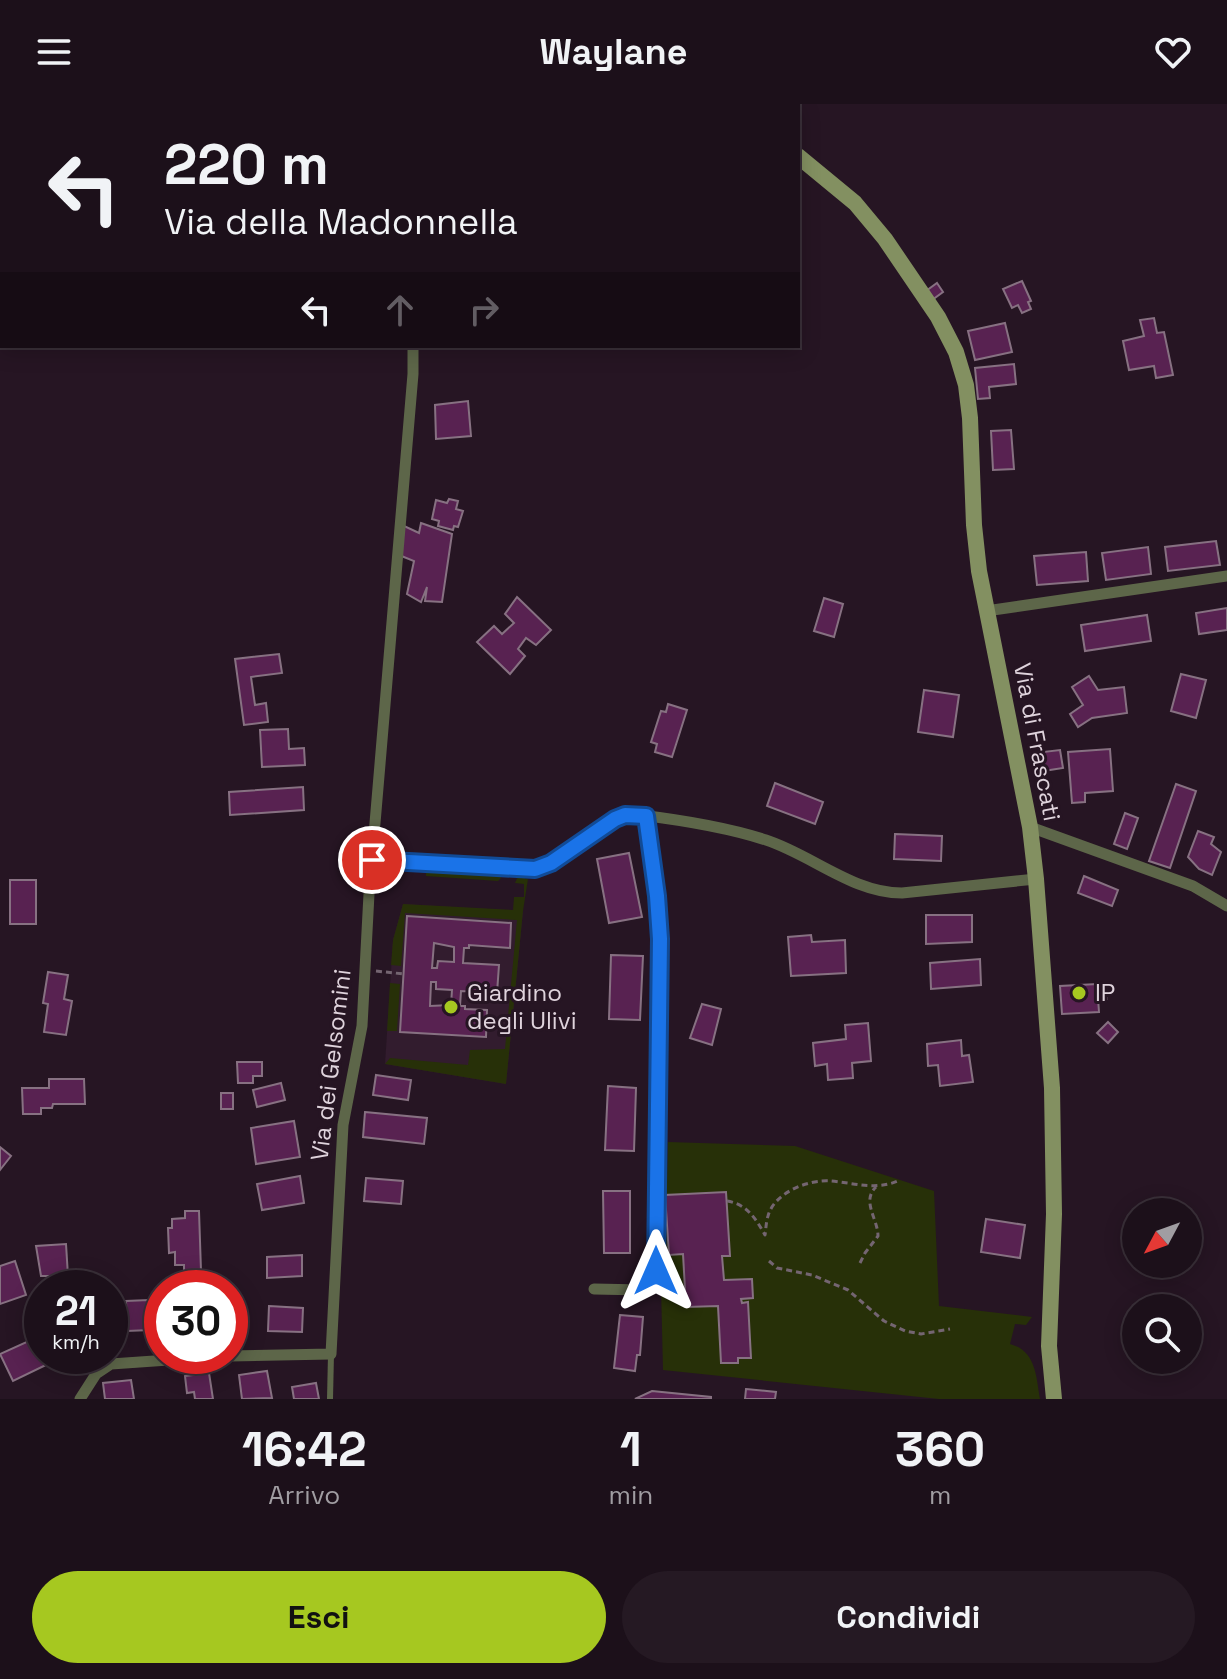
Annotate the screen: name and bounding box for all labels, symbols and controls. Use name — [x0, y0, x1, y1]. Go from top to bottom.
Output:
text: Waylane — [540, 29, 687, 75]
icon: menu — [32, 30, 76, 74]
icon: heart — [1151, 30, 1195, 74]
text: 220 m — [164, 129, 329, 200]
icon: left — [32, 136, 136, 240]
text: Via della Madonnella — [164, 199, 518, 245]
icon: left — [294, 288, 338, 332]
icon: ahead — [378, 288, 422, 332]
icon: right — [462, 288, 506, 332]
street label: Via di Frascati — [1007, 660, 1068, 824]
pin — [338, 826, 406, 894]
icon: arrive — [350, 838, 394, 882]
street label: Via dei Gelsomini — [303, 967, 358, 1163]
place label: Giardino degli Ulivi — [467, 977, 577, 1036]
place label: IP — [1095, 977, 1115, 1008]
marker: IP — [1070, 984, 1088, 1002]
marker: Giardino degli Ulivi — [442, 998, 460, 1016]
north arrow — [1122, 1198, 1202, 1278]
map controls — [1122, 1198, 1202, 1374]
position arrow — [614, 1229, 698, 1313]
speed limit sign: 30 — [144, 1270, 248, 1374]
text: 21 — [55, 1286, 97, 1337]
button: search — [1122, 1294, 1202, 1374]
text: km/h — [52, 1329, 100, 1355]
text: 16:42 — [242, 1419, 367, 1480]
text: 1 — [620, 1419, 642, 1480]
text: 360 — [895, 1419, 985, 1480]
text: Arrivo — [268, 1478, 340, 1512]
text: min — [609, 1478, 653, 1512]
text: m — [929, 1478, 951, 1512]
button: Esci — [32, 1571, 606, 1663]
button: Condividi — [622, 1571, 1195, 1663]

